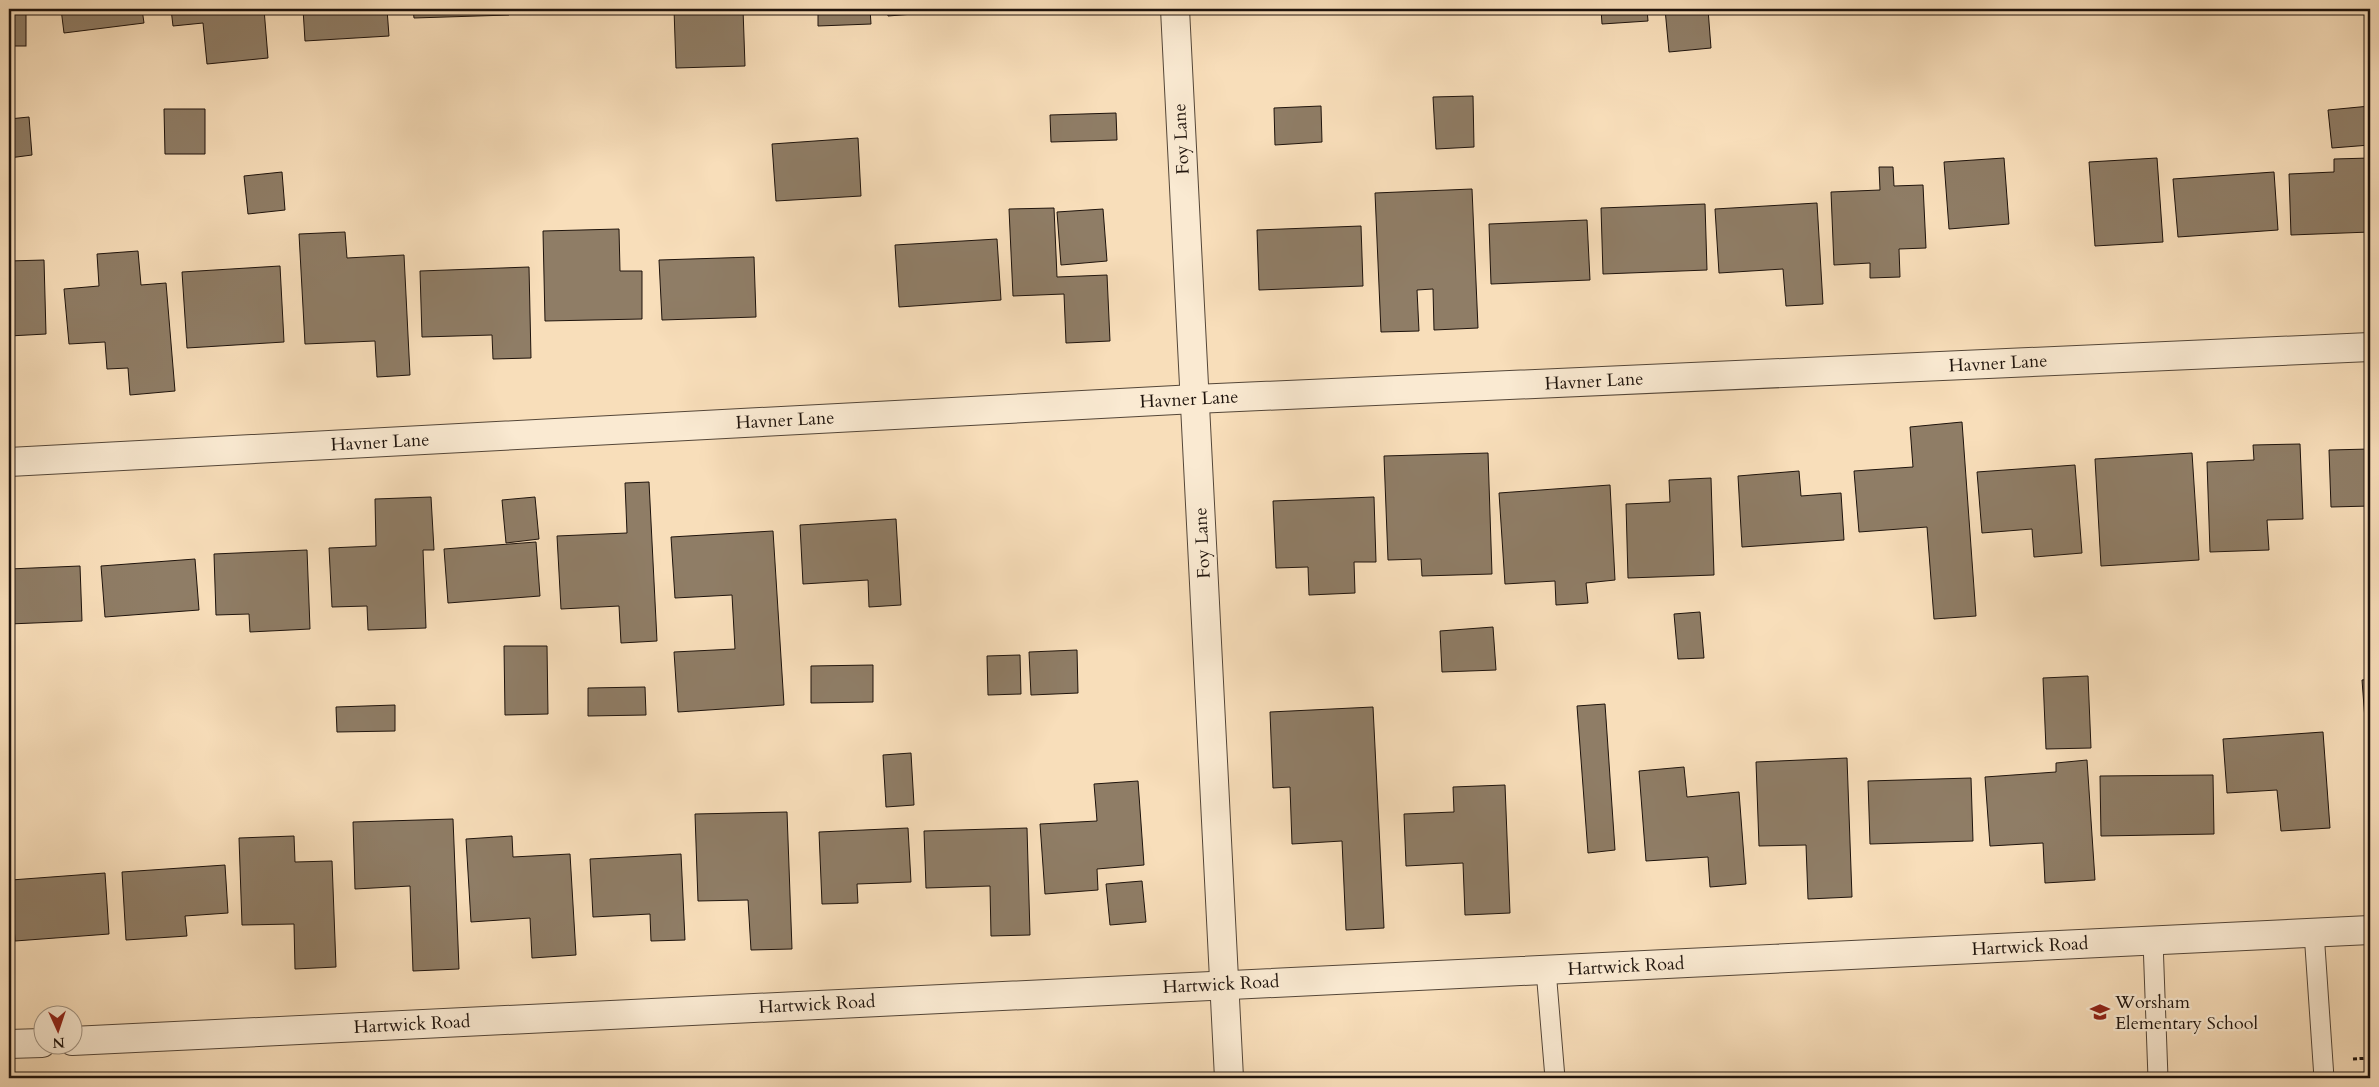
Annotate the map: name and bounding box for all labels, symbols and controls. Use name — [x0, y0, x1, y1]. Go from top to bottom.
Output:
street label: Foy Lane — [1167, 103, 1196, 175]
street label: Havner Lane — [1948, 348, 2048, 379]
street label: Havner Lane — [1544, 366, 1644, 397]
street label: Havner Lane — [1139, 384, 1239, 415]
street label: Havner Lane — [735, 405, 835, 436]
street label: Havner Lane — [330, 427, 430, 458]
street label: Foy Lane — [1188, 507, 1217, 579]
street label: Hartwick Road — [1971, 931, 2089, 962]
street label: Hartwick Road — [1567, 951, 1685, 982]
street label: Hartwick Road — [1162, 969, 1280, 1000]
street label: Hartwick Road — [758, 989, 876, 1020]
place label: Worsham Elementary School — [2114, 990, 2258, 1036]
school or university icon: Worsham Elementary School — [2089, 1001, 2111, 1023]
north arrow — [32, 1004, 82, 1054]
street label: Hartwick Road — [353, 1009, 471, 1040]
text: N — [52, 1033, 65, 1052]

